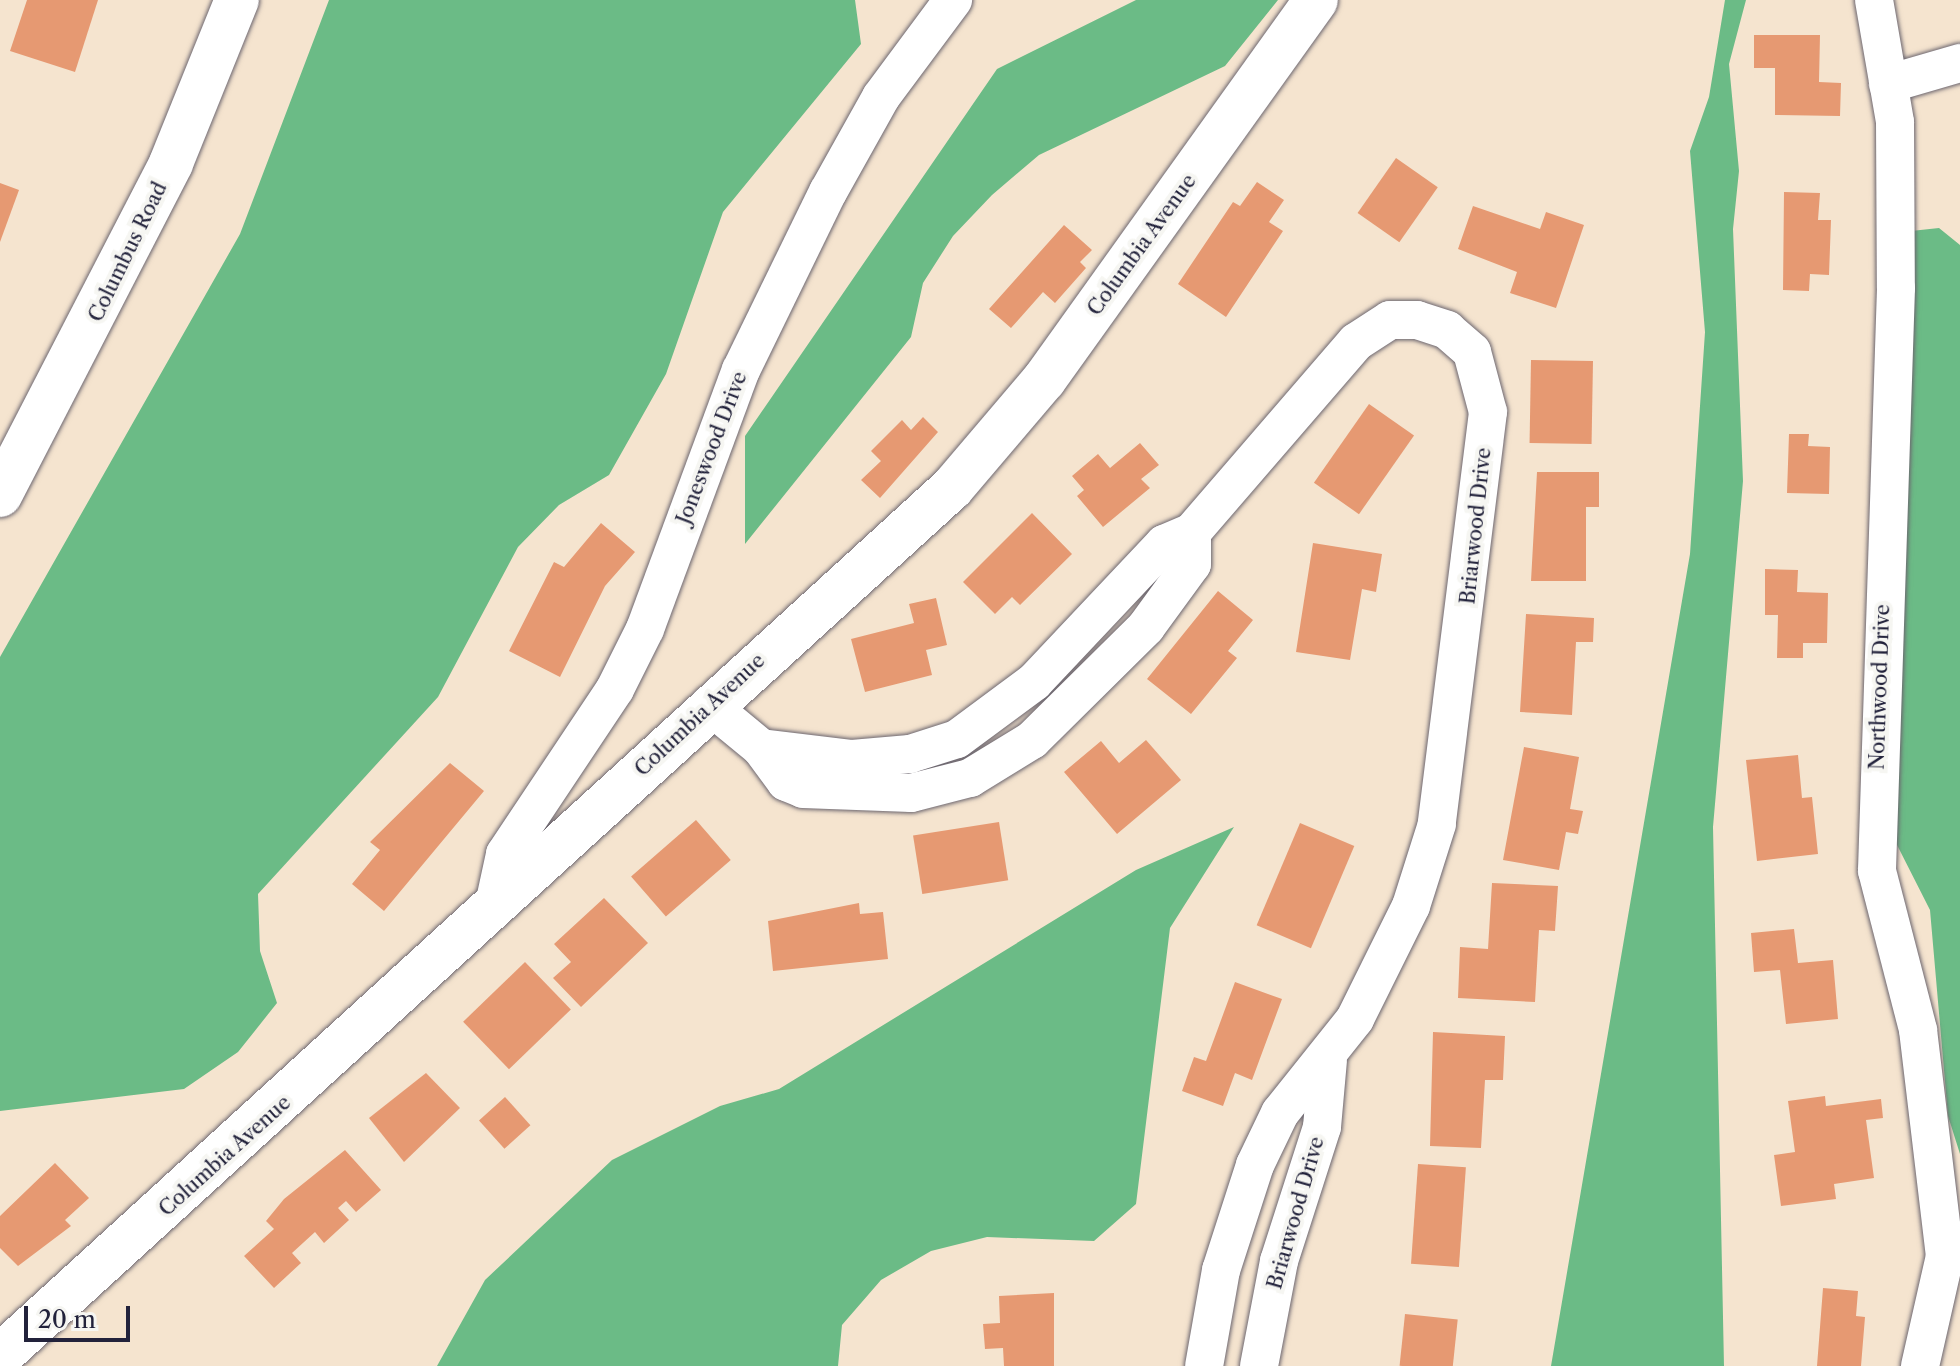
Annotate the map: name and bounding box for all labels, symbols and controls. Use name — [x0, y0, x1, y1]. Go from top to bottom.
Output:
street label: Columbia Avenue — [1082, 169, 1202, 321]
street label: Columbus Road — [84, 178, 172, 326]
street label: Joneswood Drive — [672, 368, 752, 528]
street label: Briarwood Drive — [1456, 446, 1496, 606]
street label: Northwood Drive — [1865, 604, 1895, 770]
street label: Columbia Avenue — [630, 648, 770, 782]
street label: Columbia Avenue — [154, 1090, 296, 1222]
street label: Briarwood Drive — [1263, 1134, 1329, 1292]
scale bar — [28, 1290, 134, 1340]
text: 20 m — [38, 1305, 96, 1334]

